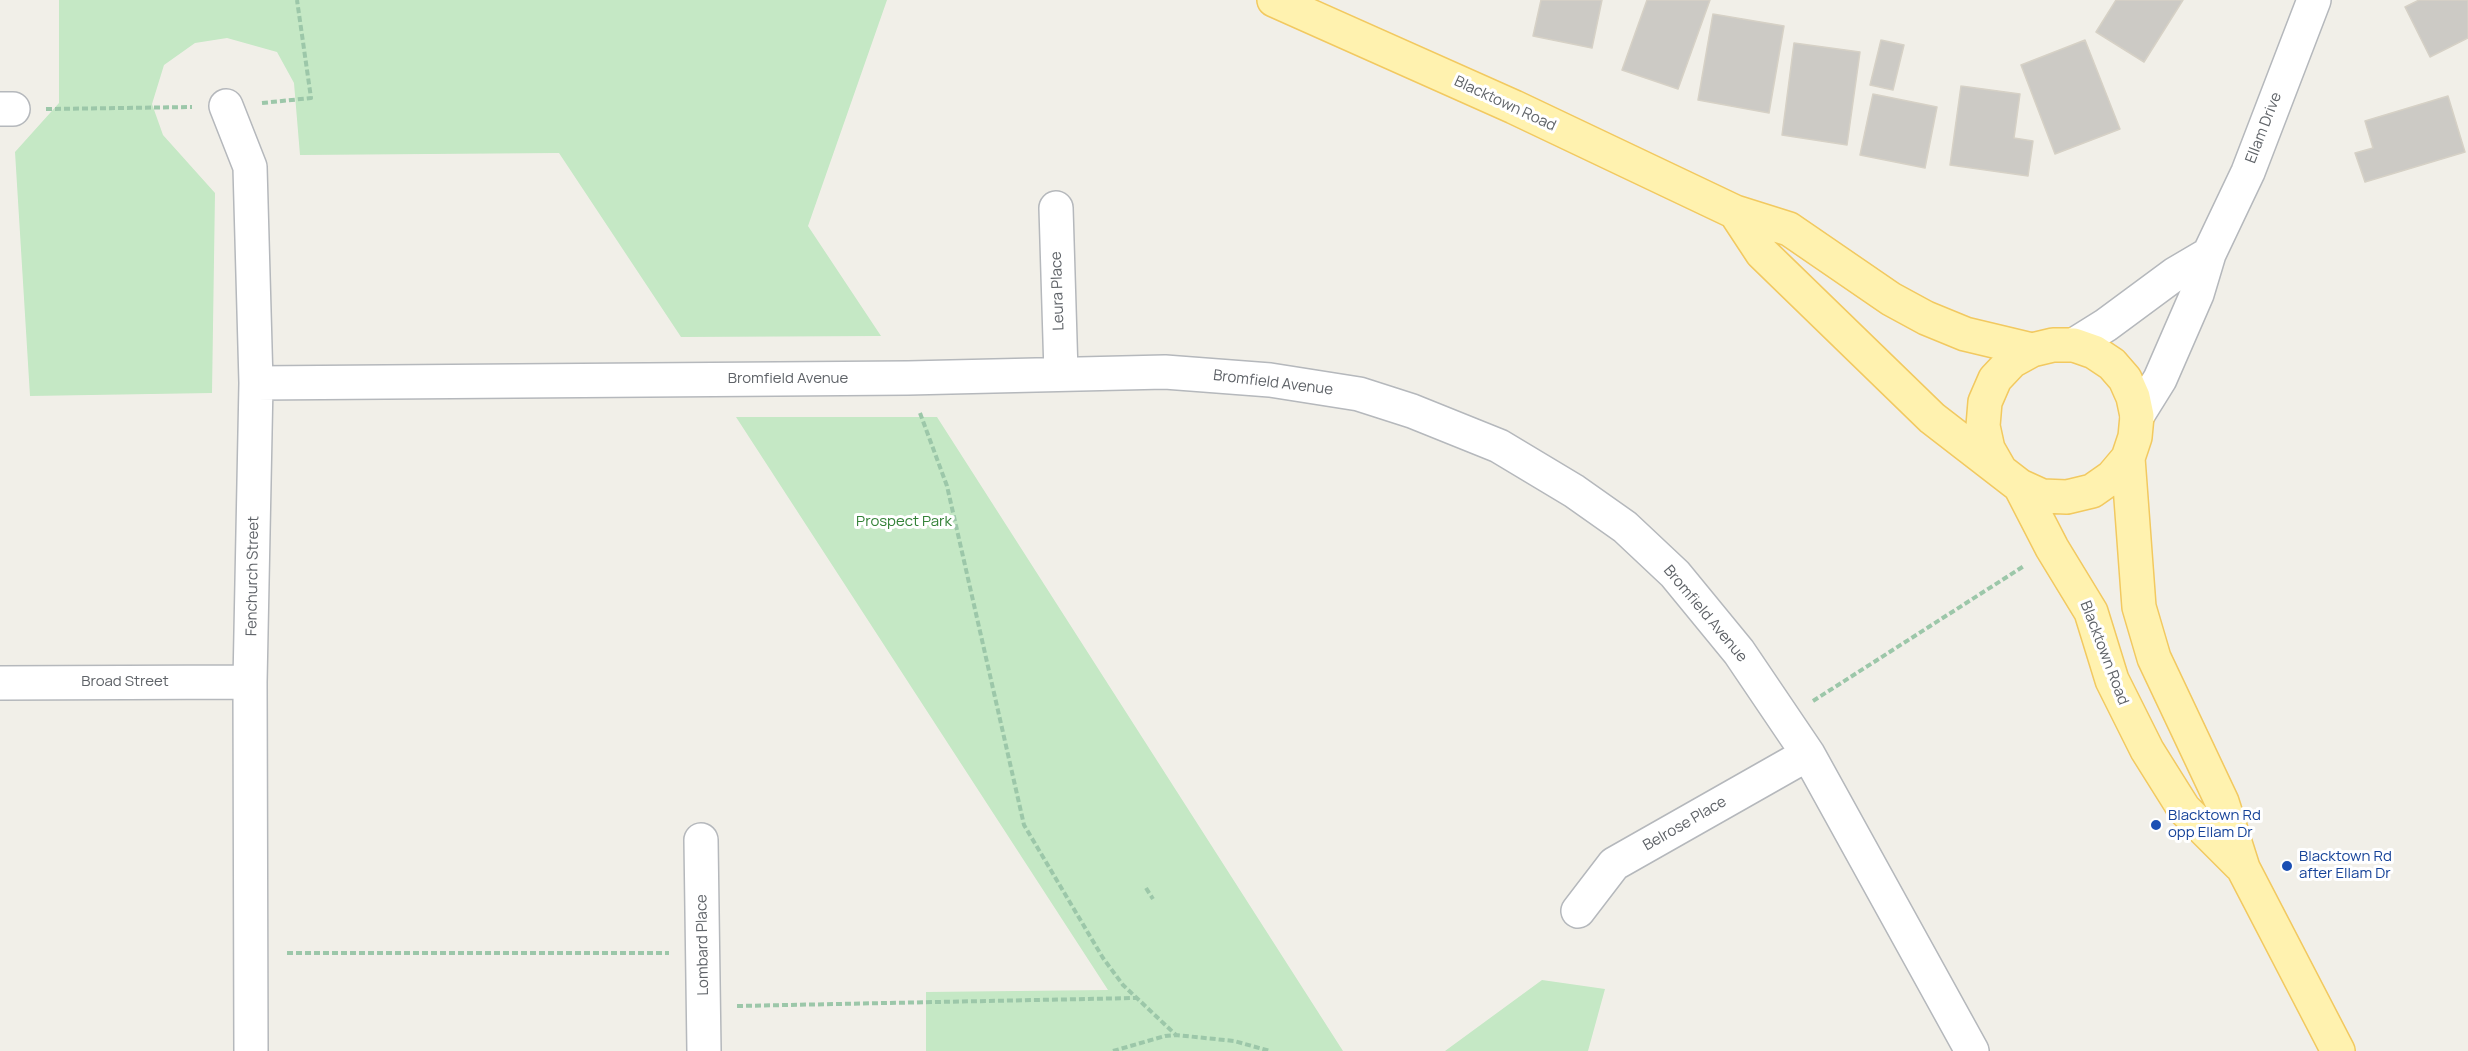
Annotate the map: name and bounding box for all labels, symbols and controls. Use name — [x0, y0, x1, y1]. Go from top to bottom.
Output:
street label: Blacktown Road — [1451, 73, 1559, 135]
street label: Ellam Drive — [2242, 90, 2286, 166]
street label: Leura Place — [1048, 251, 1068, 331]
street label: Bromfield Avenue — [1212, 367, 1334, 399]
street label: Bromfield Avenue — [728, 370, 848, 388]
park label: Prospect Park — [856, 513, 952, 531]
street label: Fenchurch Street — [243, 516, 263, 636]
street label: Bromfield Avenue — [1659, 562, 1751, 666]
street label: Blacktown Road — [2076, 598, 2132, 708]
street label: Broad Street — [81, 673, 169, 691]
street label: Belrose Place — [1640, 793, 1730, 855]
place label: Blacktown Rd opp Ellam Dr — [2168, 807, 2261, 842]
marker: Blacktown Rd opp Ellam Dr — [2149, 818, 2163, 832]
place label: Blacktown Rd after Ellam Dr — [2299, 848, 2392, 883]
marker: Blacktown Rd after Ellam Dr — [2280, 859, 2294, 873]
street label: Lombard Place — [693, 894, 713, 996]

